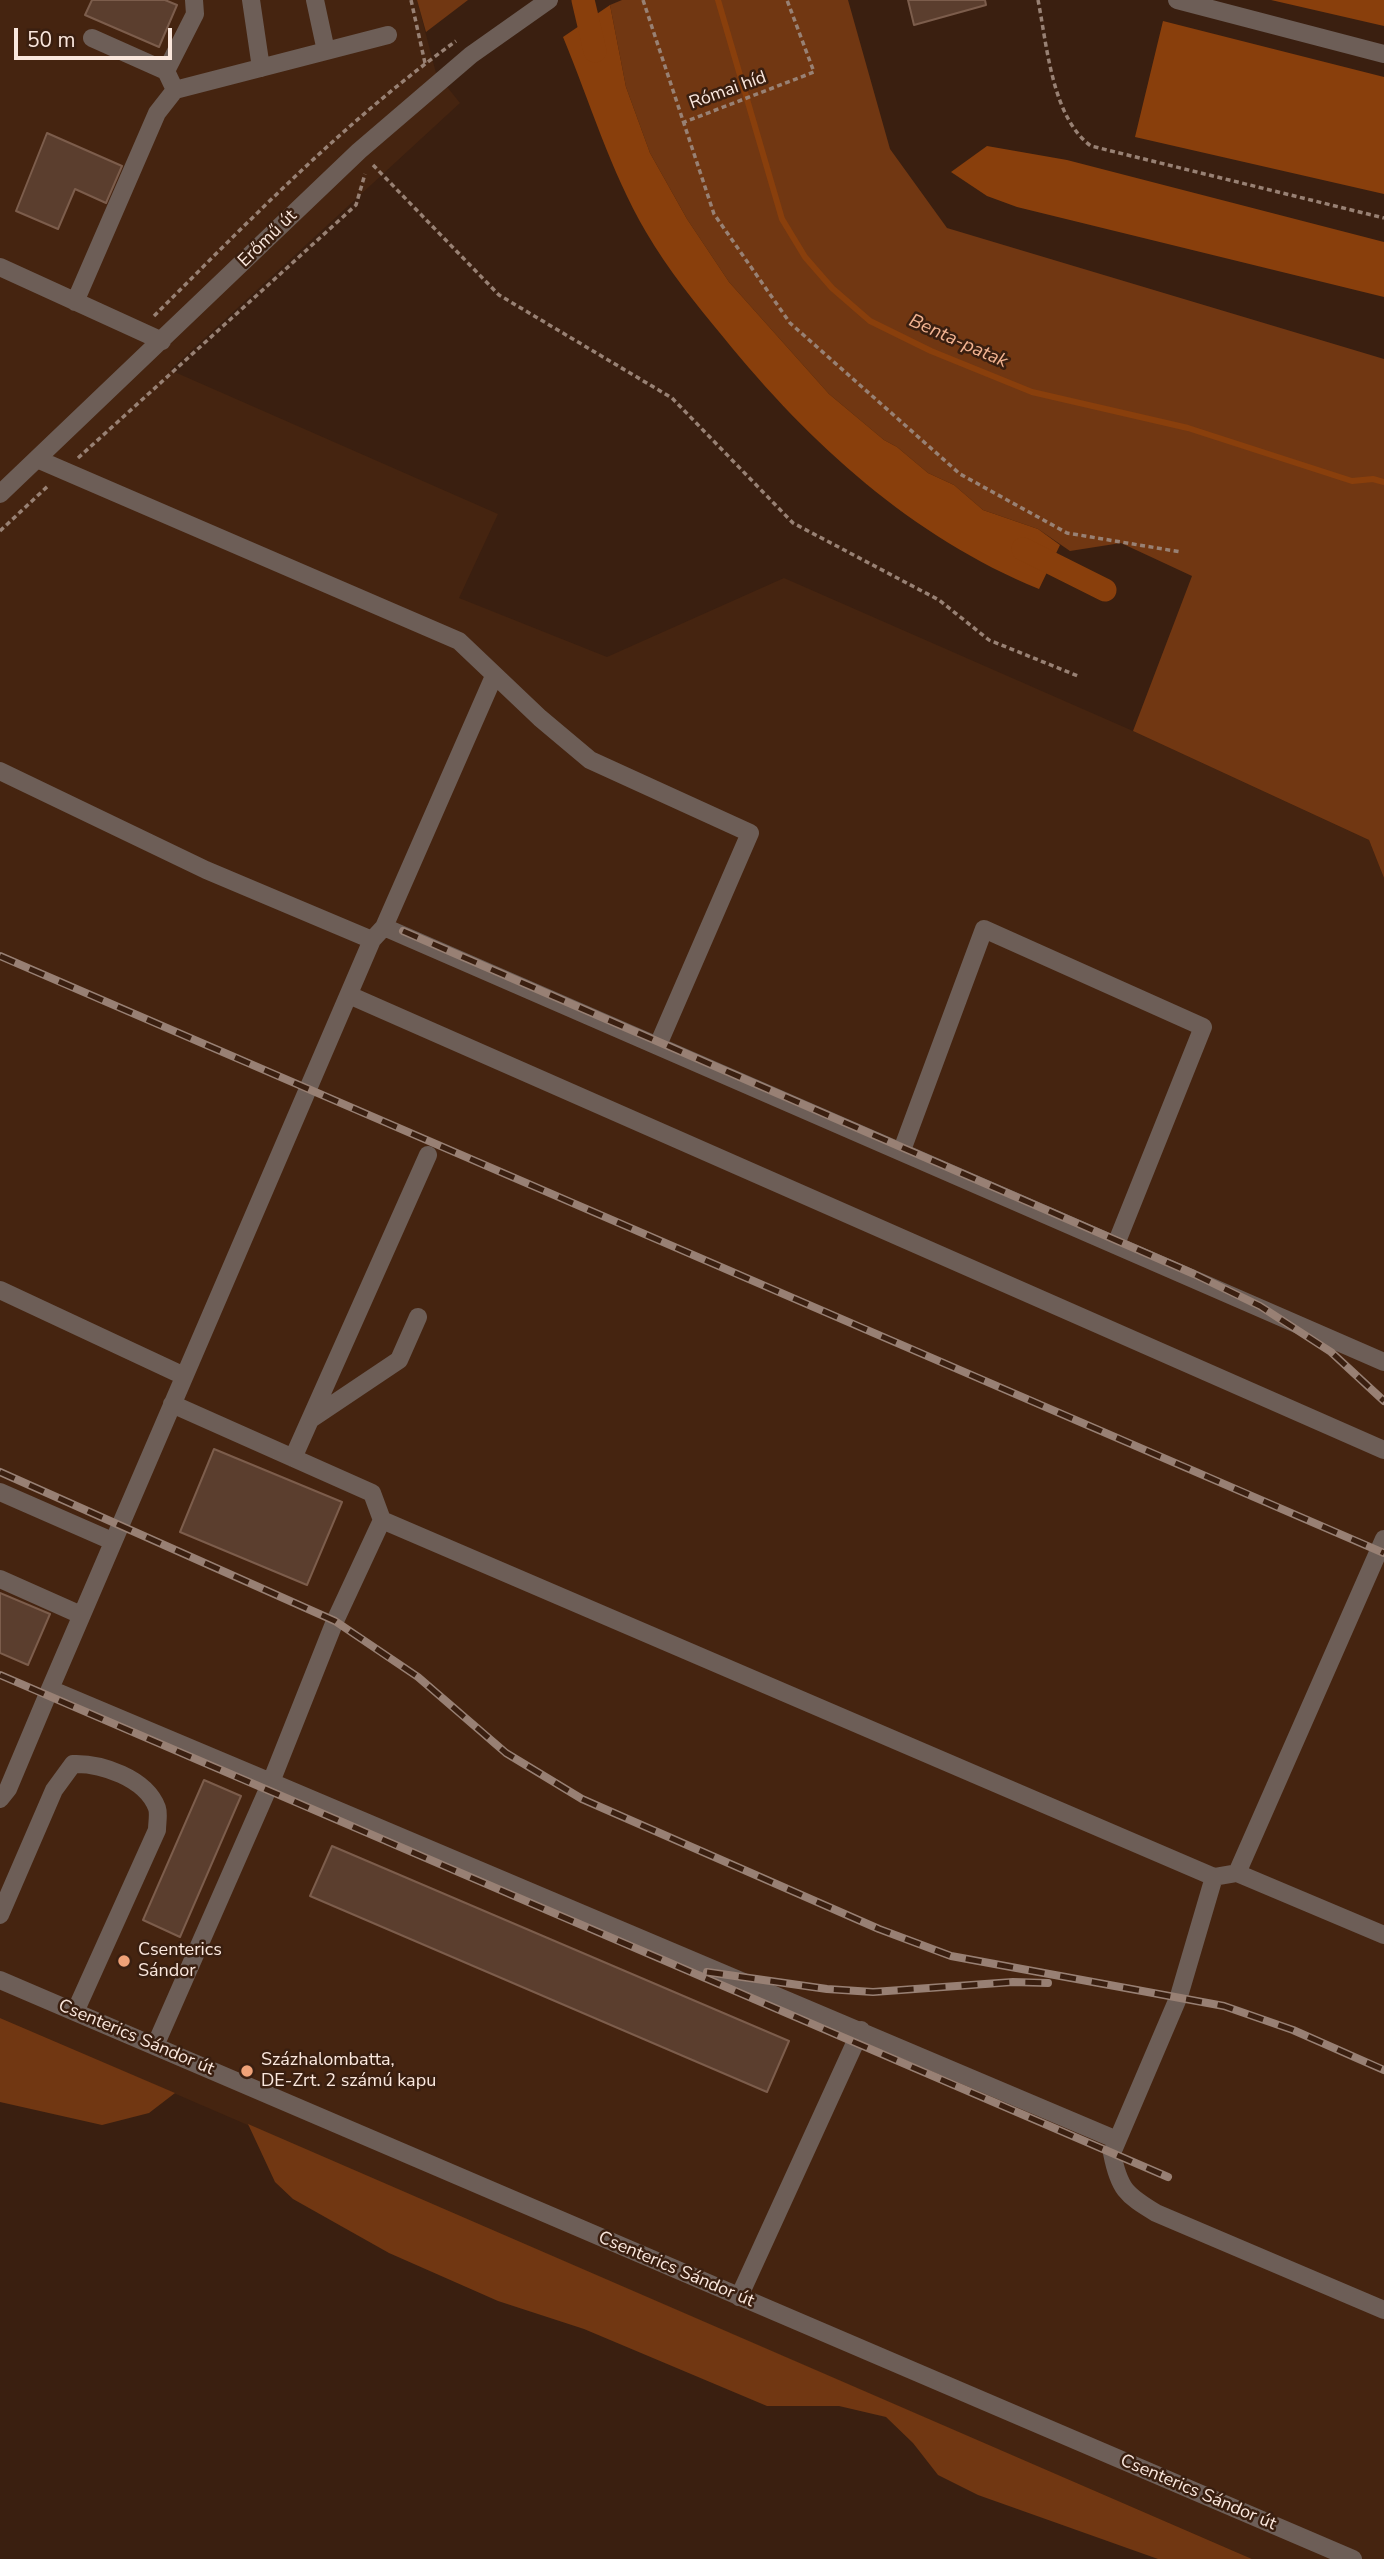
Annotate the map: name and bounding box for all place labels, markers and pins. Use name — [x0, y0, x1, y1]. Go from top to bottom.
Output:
place label: Csenterics Sándor — [138, 1940, 222, 1982]
marker: Csenterics Sándor — [116, 1953, 132, 1969]
place label: Százhalombatta, DE-Zrt. 2 számú kapu — [261, 2050, 436, 2092]
marker: Százhalombatta, DE-Zrt. 2 számú kapu — [239, 2063, 255, 2079]

